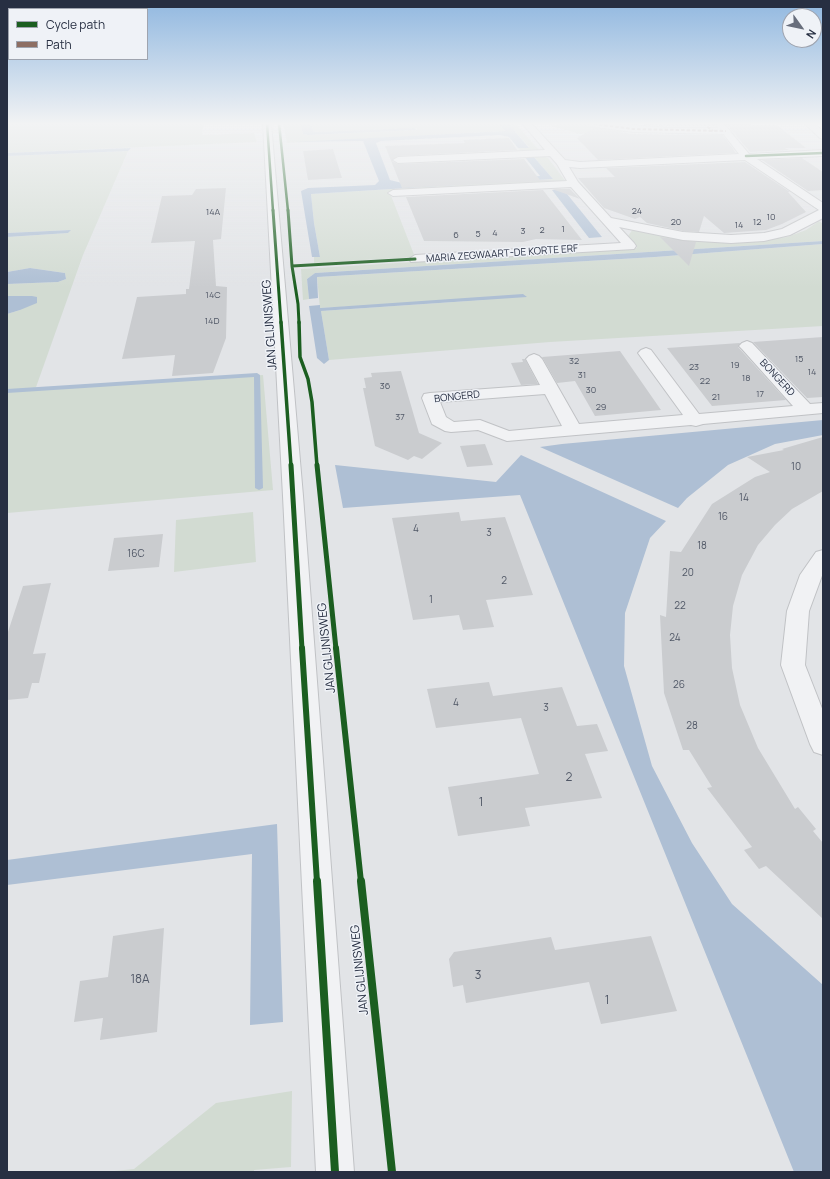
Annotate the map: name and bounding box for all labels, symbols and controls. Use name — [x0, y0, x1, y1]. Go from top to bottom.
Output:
legend — [8, 8, 148, 60]
north arrow — [782, 8, 822, 48]
text: Cycle path — [46, 16, 105, 33]
text: N — [803, 27, 820, 42]
text: Path — [46, 36, 72, 53]
house number: 24 — [632, 206, 642, 216]
house number: 14A — [206, 207, 220, 217]
house number: 10 — [767, 212, 775, 222]
house number: 20 — [671, 217, 681, 227]
house number: 12 — [753, 217, 761, 227]
house number: 14 — [735, 220, 743, 230]
house number: 1 — [561, 224, 565, 234]
house number: 2 — [539, 225, 545, 235]
house number: 3 — [521, 226, 525, 236]
house number: 4 — [492, 228, 498, 238]
house number: 5 — [475, 229, 481, 239]
house number: 6 — [453, 230, 459, 240]
street label: MARIA ZEGWAART-DE KORTE ERF — [426, 243, 578, 265]
street label: JAN GLIJNISWEG — [260, 279, 280, 371]
house number: 14C — [205, 290, 221, 300]
house number: 14D — [205, 316, 219, 326]
house number: 15 — [795, 354, 803, 364]
house number: 32 — [569, 356, 579, 366]
street label: BONGERD — [757, 357, 797, 399]
house number: 19 — [730, 360, 740, 370]
house number: 23 — [689, 362, 699, 372]
house number: 14 — [808, 367, 816, 377]
house number: 31 — [578, 370, 586, 380]
house number: 18 — [742, 373, 750, 383]
house number: 22 — [700, 376, 710, 386]
house number: 36 — [380, 381, 390, 391]
house number: 30 — [586, 385, 596, 395]
street label: BONGERD — [434, 389, 480, 405]
house number: 17 — [756, 389, 764, 399]
house number: 21 — [712, 392, 720, 402]
house number: 29 — [596, 402, 606, 412]
house number: 37 — [395, 412, 405, 422]
house number: 10 — [791, 461, 801, 473]
house number: 14 — [739, 492, 749, 504]
house number: 16 — [718, 511, 728, 523]
house number: 4 — [413, 523, 419, 535]
house number: 3 — [486, 527, 492, 539]
house number: 18 — [697, 540, 707, 552]
house number: 16C — [127, 548, 145, 560]
house number: 20 — [682, 567, 694, 579]
house number: 2 — [501, 575, 507, 587]
house number: 1 — [429, 594, 433, 606]
house number: 22 — [674, 600, 686, 612]
street label: JAN GLIJNISWEG — [315, 602, 339, 694]
house number: 24 — [669, 632, 681, 644]
house number: 26 — [673, 679, 685, 691]
house number: 4 — [453, 697, 459, 709]
house number: 3 — [543, 702, 549, 714]
house number: 28 — [686, 720, 698, 732]
house number: 2 — [566, 771, 572, 785]
house number: 1 — [479, 796, 483, 810]
street label: JAN GLIJNISWEG — [348, 924, 372, 1016]
house number: 3 — [475, 969, 481, 983]
house number: 18A — [130, 973, 150, 987]
house number: 1 — [605, 994, 609, 1008]

